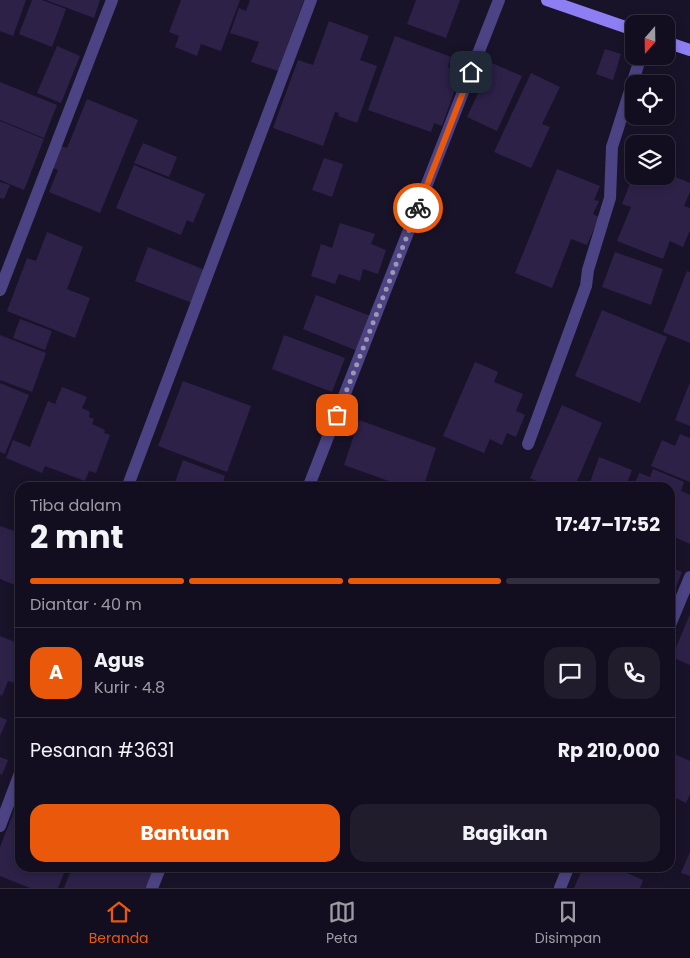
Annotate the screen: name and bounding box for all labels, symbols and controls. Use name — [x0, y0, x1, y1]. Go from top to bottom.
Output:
north arrow — [625, 15, 675, 65]
map controls — [625, 15, 675, 185]
pin — [450, 51, 492, 93]
icon: home — [457, 58, 485, 86]
button: locate — [625, 75, 675, 125]
button: layers — [625, 135, 675, 185]
courier — [393, 183, 443, 233]
icon: bike — [404, 194, 432, 222]
pin — [316, 394, 358, 436]
icon: bag — [323, 401, 351, 429]
text: Tiba dalam — [30, 494, 121, 517]
text: 17:47–17:52 — [555, 511, 660, 538]
text: 2 mnt — [30, 514, 124, 559]
text: Diantar · 40 m — [30, 593, 142, 616]
text: Agus — [94, 647, 144, 674]
button: chat — [544, 647, 596, 699]
button: phone — [608, 647, 660, 699]
text: A — [49, 659, 63, 686]
text: Kurir · 4.8 — [94, 676, 165, 699]
text: Pesanan #3631 — [30, 737, 174, 764]
text: Rp 210,000 — [558, 737, 660, 764]
button: Bantuan — [30, 804, 340, 862]
button: Bagikan — [350, 804, 660, 862]
tab: Beranda — [89, 898, 149, 949]
tab: Peta — [326, 898, 357, 949]
tab: Disimpan — [535, 898, 601, 949]

